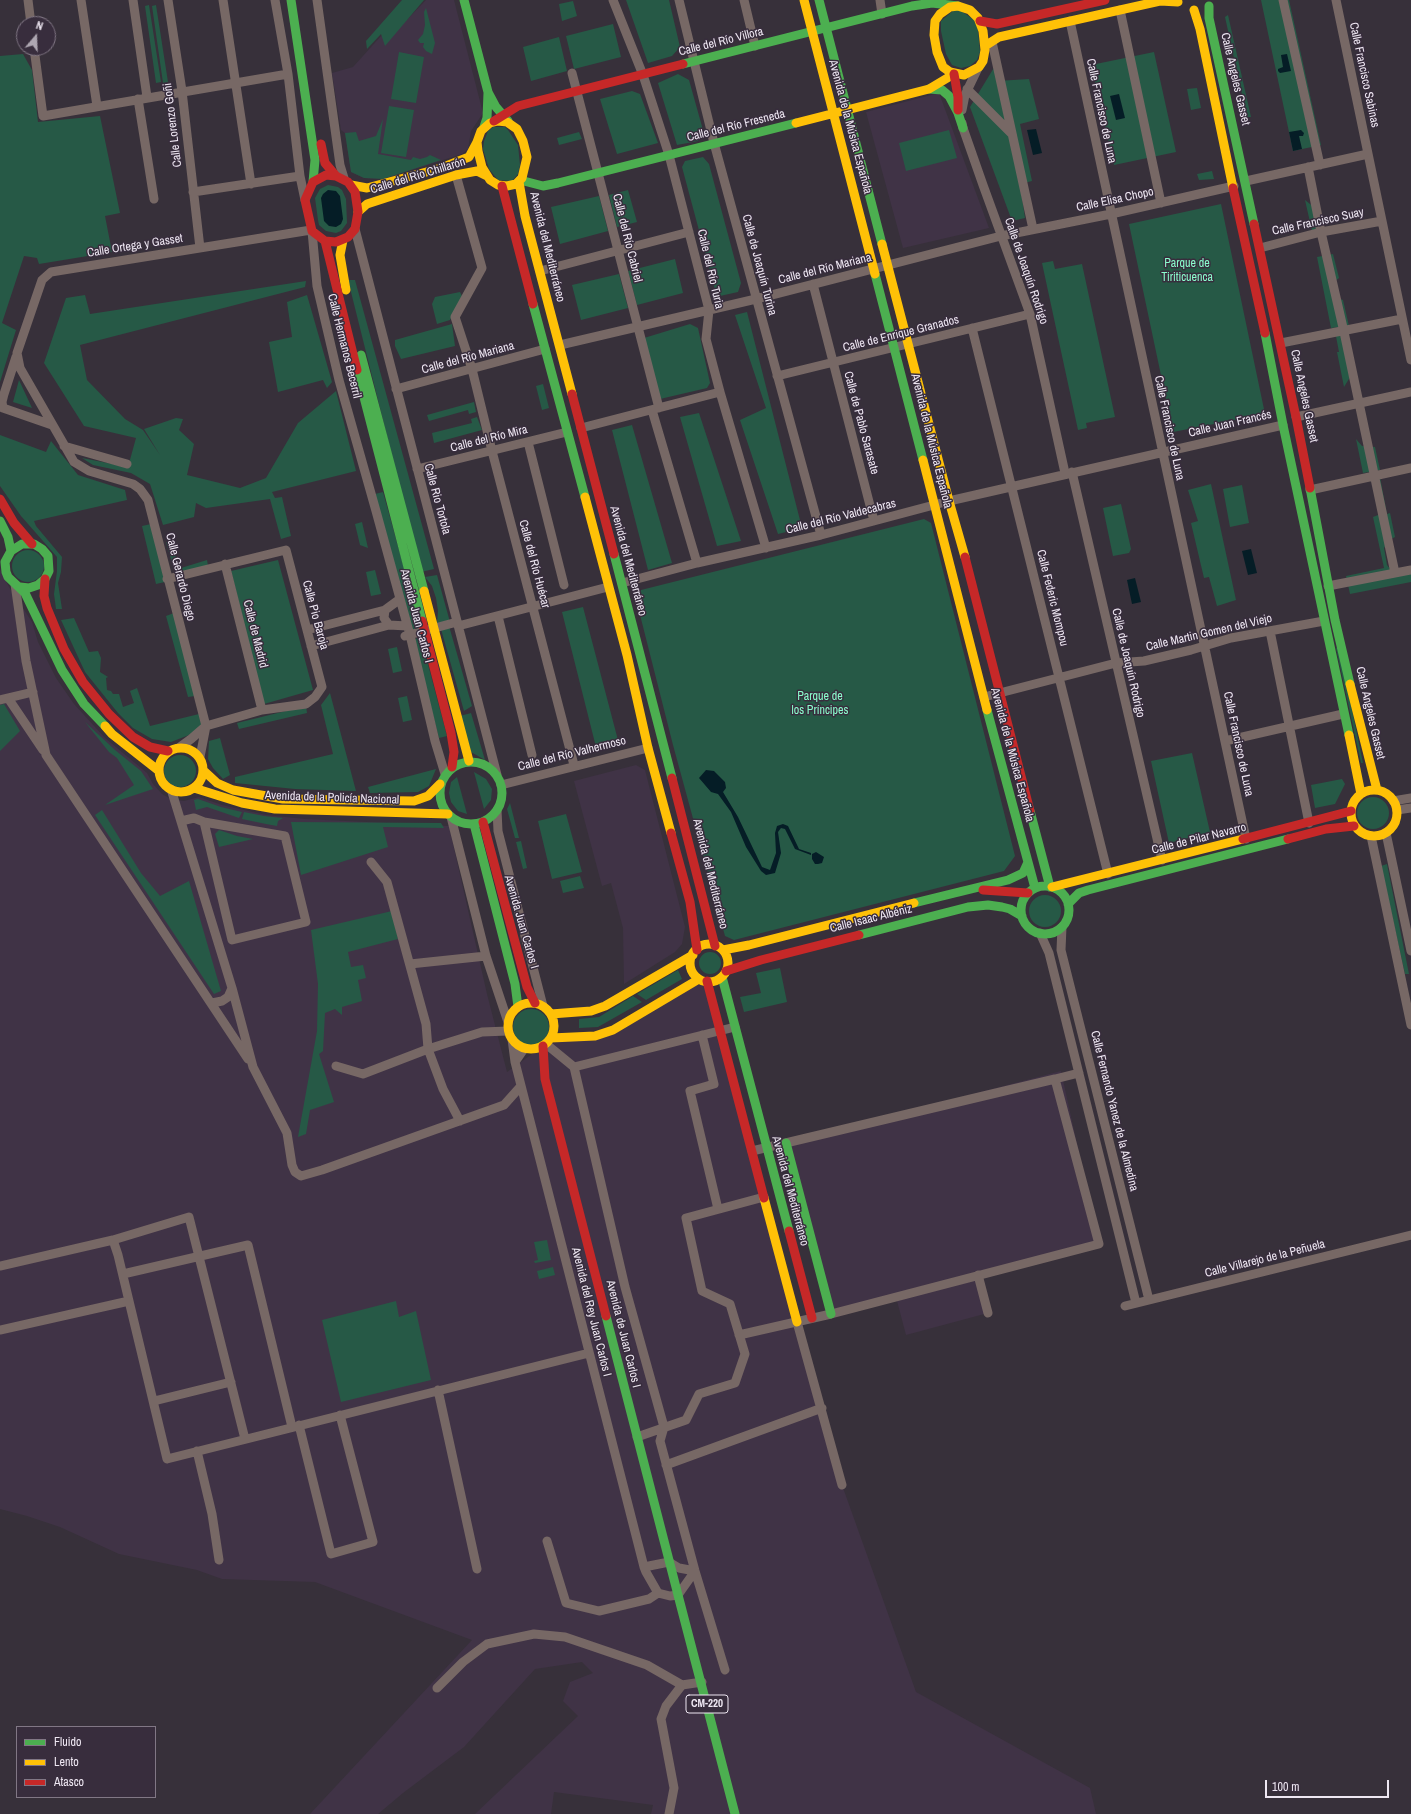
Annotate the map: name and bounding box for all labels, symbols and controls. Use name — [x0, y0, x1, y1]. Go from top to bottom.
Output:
north arrow — [16, 16, 56, 56]
text: N — [34, 18, 45, 33]
street label: Calle Francisco Sabinas — [1346, 21, 1382, 129]
street label: Calle del Río Villora — [677, 25, 765, 59]
street label: Calle Angeles Gasset — [1217, 31, 1253, 127]
street label: Calle Francisco de Luna — [1083, 57, 1119, 165]
street label: Avenida de la Música Española — [825, 58, 875, 196]
street label: Calle Lorenzo Goñi — [161, 82, 185, 168]
street label: Calle del Río Fresneda — [685, 107, 787, 145]
street label: Calle del Río Chillarón — [369, 155, 467, 197]
street label: Calle Elisa Chopo — [1075, 185, 1155, 215]
street label: Avenida del Mediterráneo — [526, 190, 568, 304]
street label: Calle del Río Cabriel — [609, 192, 645, 284]
street label: Calle Francisco Suay — [1271, 205, 1365, 239]
street label: Calle de Joaquín Turina — [739, 213, 779, 317]
street label: Calle de Joaquín Rodrigo — [1001, 216, 1051, 326]
street label: Calle del Río Turia — [694, 228, 726, 310]
street label: Calle Ortega y Gasset — [86, 231, 184, 261]
street label: Calle del Río Mariana — [777, 251, 873, 287]
park label: Parque de Tiriticuenca — [1161, 257, 1213, 285]
street label: Calle Hermanos Becerril — [324, 292, 364, 400]
street label: Calle de Enrique Granados — [841, 313, 961, 355]
street label: Calle del Río Mariana — [420, 339, 516, 377]
street label: Calle Angeles Gasset — [1287, 348, 1321, 444]
street label: Calle de Pablo Sarasate — [840, 370, 882, 476]
street label: Avenida de la Música Española — [907, 372, 955, 510]
street label: Calle Francisco de Luna — [1151, 374, 1187, 482]
street label: Calle Juan Francés — [1187, 407, 1273, 441]
street label: Calle del Río Mira — [449, 422, 529, 456]
street label: Calle Rio Tortola — [421, 462, 453, 536]
street label: Calle del Río Valdecabras — [784, 496, 898, 538]
street label: Avenida del Mediterráneo — [606, 505, 650, 617]
street label: Calle del Río Huécar — [515, 518, 553, 610]
street label: Calle Gerardo Diego — [162, 531, 198, 623]
street label: Calle Federic Mompou — [1033, 548, 1071, 648]
street label: Avenida Juan Carlos I — [397, 567, 435, 665]
street label: Calle Pio Baroja — [299, 579, 331, 651]
street label: Calle de Madrid — [240, 599, 270, 669]
street label: Calle de Joaquín Rodrigo — [1108, 607, 1148, 719]
street label: Calle Martin Gomen del Viejo — [1145, 611, 1273, 655]
street label: Calle Angeles Gasset — [1352, 665, 1388, 761]
street label: Avenida de la Música Española — [987, 686, 1037, 824]
park label: Parque de los Príncipes — [792, 690, 848, 718]
street label: Calle Francisco de Luna — [1220, 690, 1256, 798]
street label: Calle del Río Valhermoso — [516, 734, 628, 774]
street label: Avenida de la Policía Nacional — [265, 788, 399, 808]
street label: Avenida del Mediterráneo — [689, 817, 731, 931]
street label: Calle de Pilar Navarro — [1150, 820, 1248, 858]
street label: Avenida Juan Carlos I — [501, 874, 541, 970]
street label: Calle Isaac Albéniz — [828, 902, 914, 936]
street label: Calle Fernando Yanez de la Almedina — [1087, 1029, 1141, 1193]
street label: Avenida del Mediterráneo — [768, 1135, 812, 1247]
street label: Calle Villarejo de la Peñuela — [1203, 1237, 1327, 1281]
street label: Avenida del Rey Juan Carlos I — [568, 1246, 614, 1378]
street label: Avenida de Juan Carlos I — [603, 1279, 643, 1389]
road number: CM-220 — [686, 1695, 728, 1713]
legend — [16, 1726, 156, 1798]
text: Fluido — [54, 1734, 81, 1750]
text: Lento — [54, 1754, 79, 1770]
scale bar — [1267, 1772, 1391, 1798]
text: Atasco — [54, 1774, 84, 1790]
text: 100 m — [1272, 1779, 1299, 1795]

